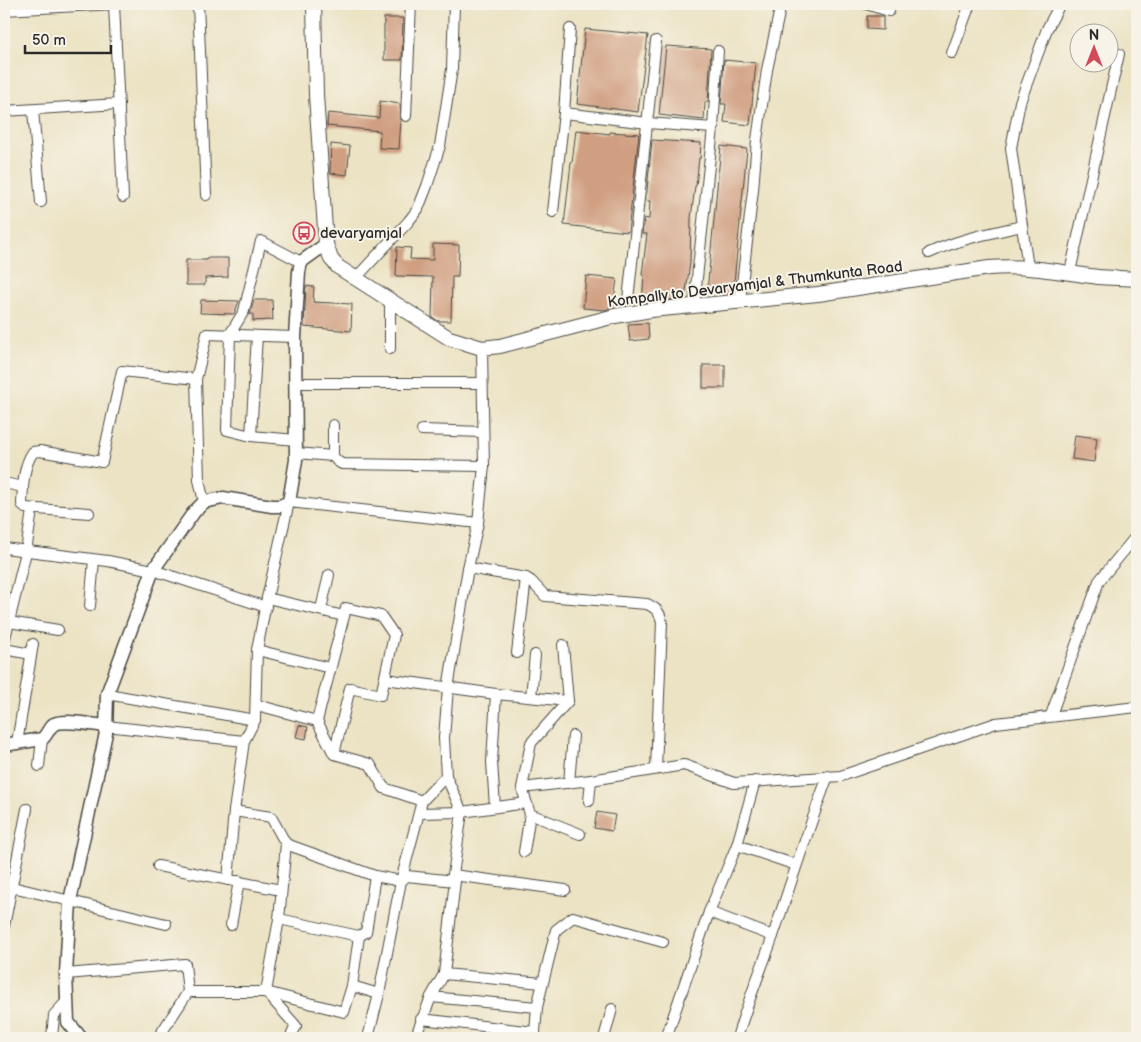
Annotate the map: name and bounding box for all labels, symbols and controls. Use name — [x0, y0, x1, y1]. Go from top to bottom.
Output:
scale bar — [25, 22, 111, 54]
north arrow — [1068, 22, 1118, 72]
text: N — [1089, 27, 1099, 44]
text: 50 m — [32, 31, 66, 50]
bus stop icon: devaryamjal — [292, 221, 316, 245]
place label: devaryamjal — [320, 224, 402, 243]
street label: Kompally to Devaryamjal & Thumkunta Road — [606, 257, 904, 312]

